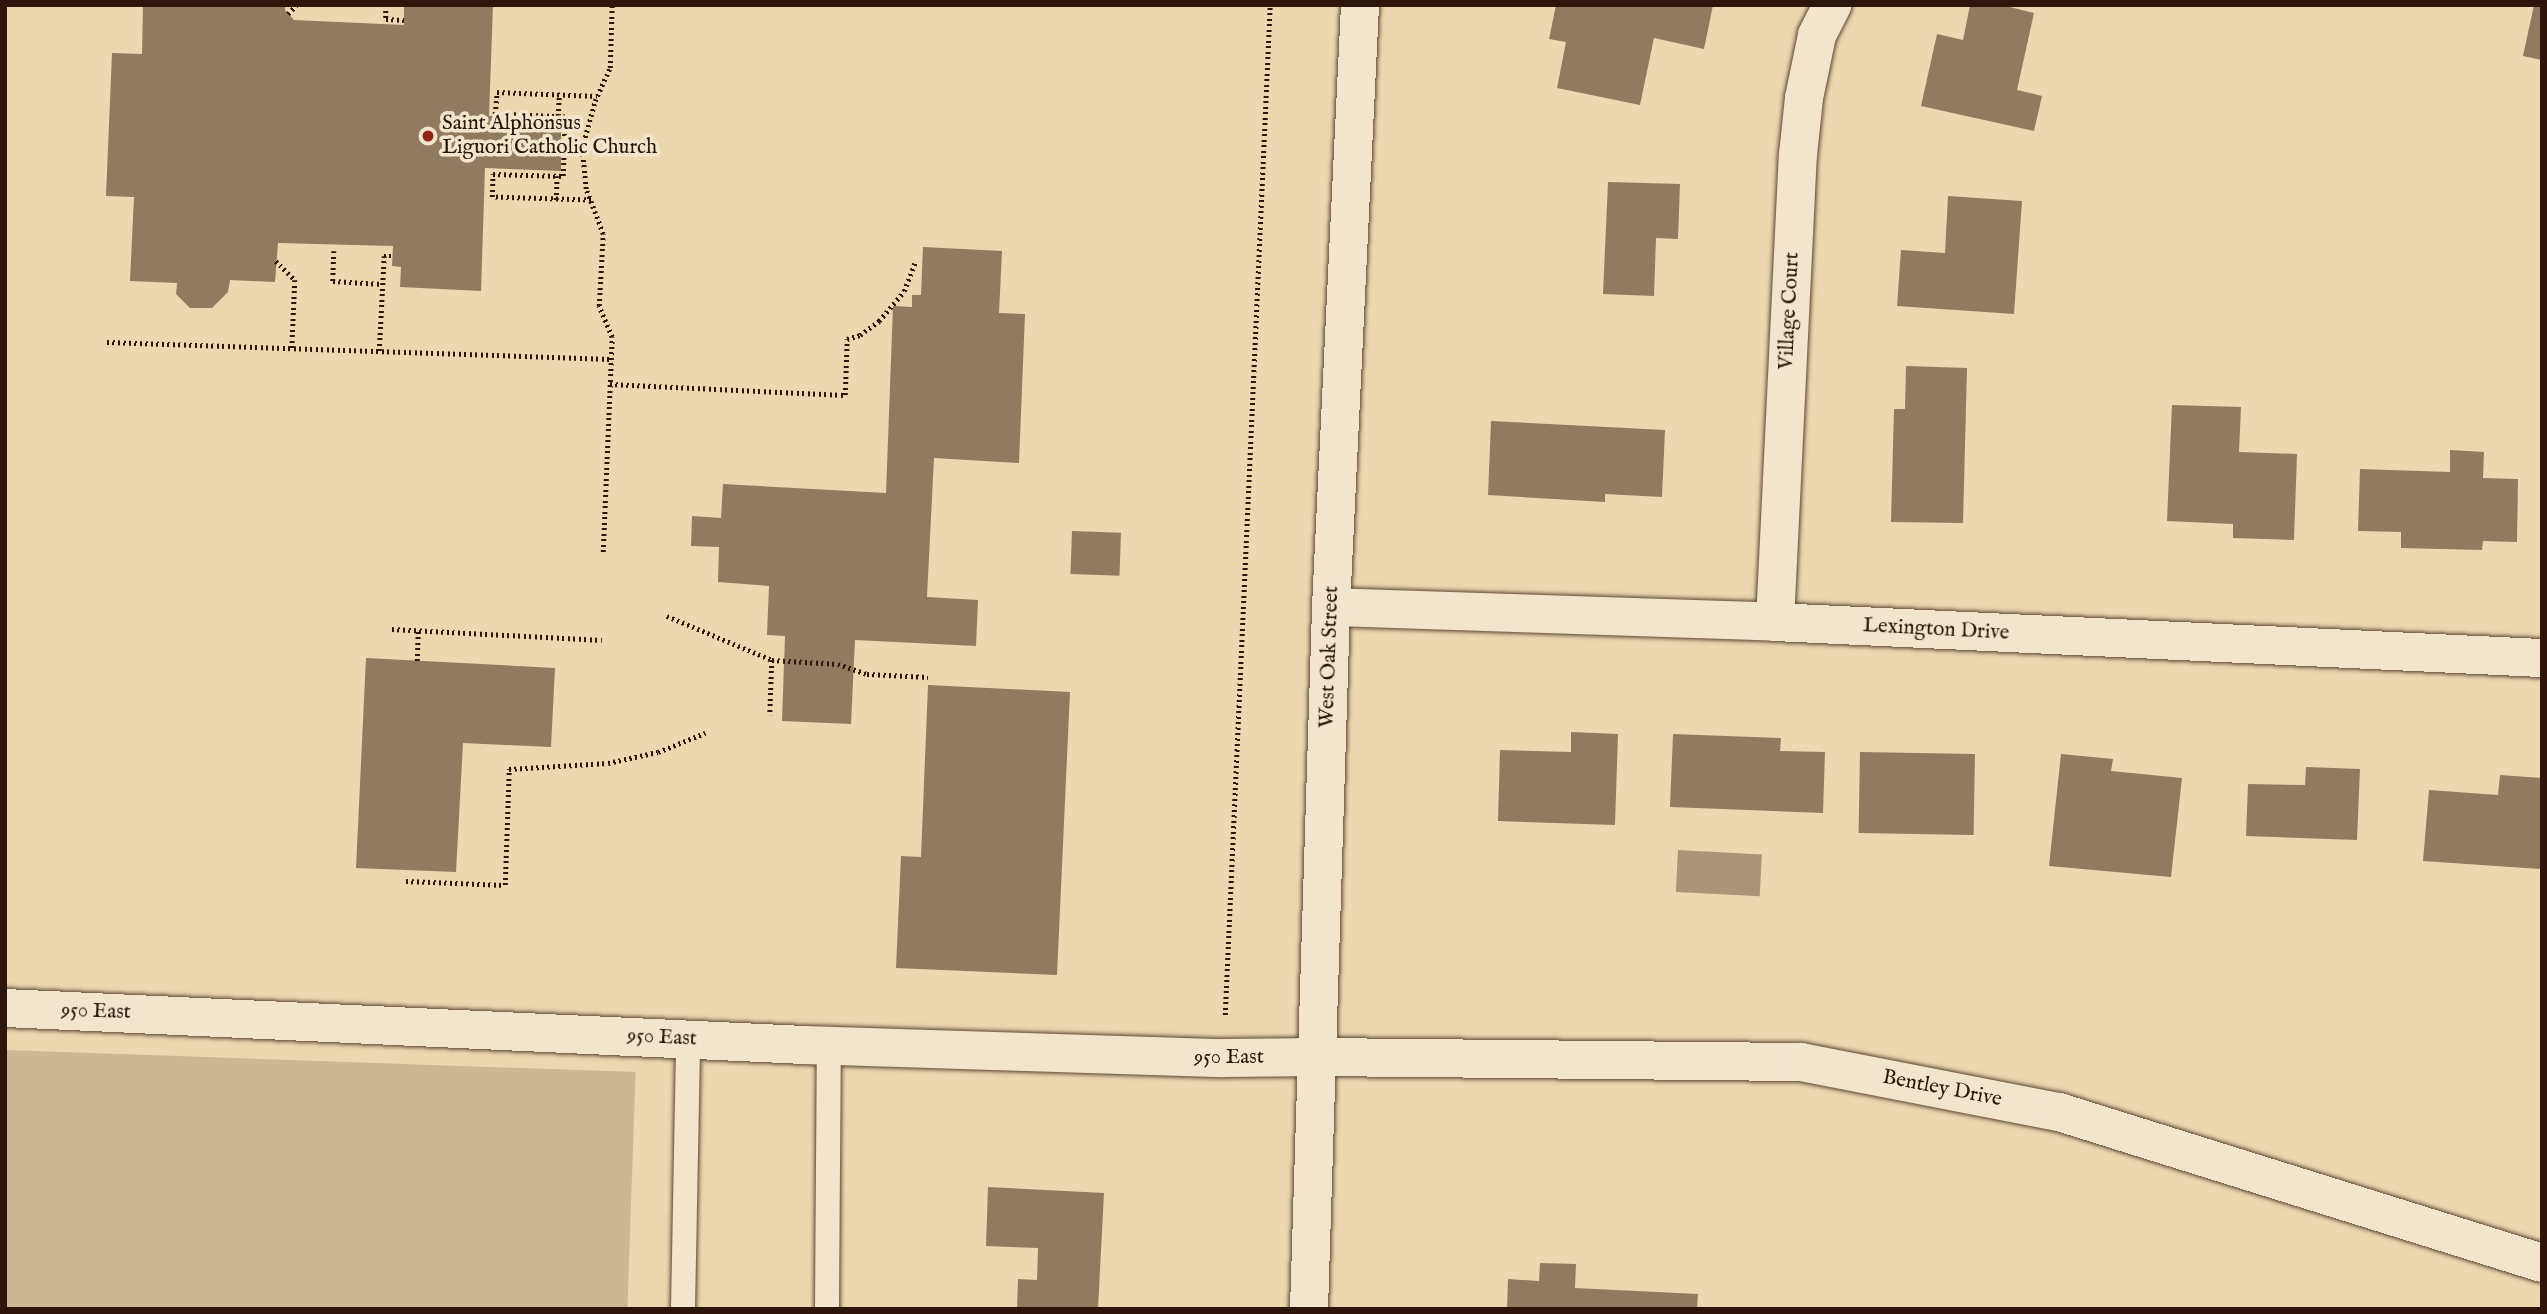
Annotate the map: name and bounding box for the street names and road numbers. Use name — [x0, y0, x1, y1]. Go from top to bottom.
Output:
street label: Village Court — [1774, 252, 1806, 370]
street label: West Oak Street — [1315, 585, 1345, 729]
street label: Lexington Drive — [1862, 614, 2010, 646]
street label: 950 East — [61, 998, 131, 1026]
street label: 950 East — [626, 1024, 698, 1052]
street label: 950 East — [1194, 1045, 1264, 1071]
street label: Bentley Drive — [1880, 1065, 2004, 1113]

